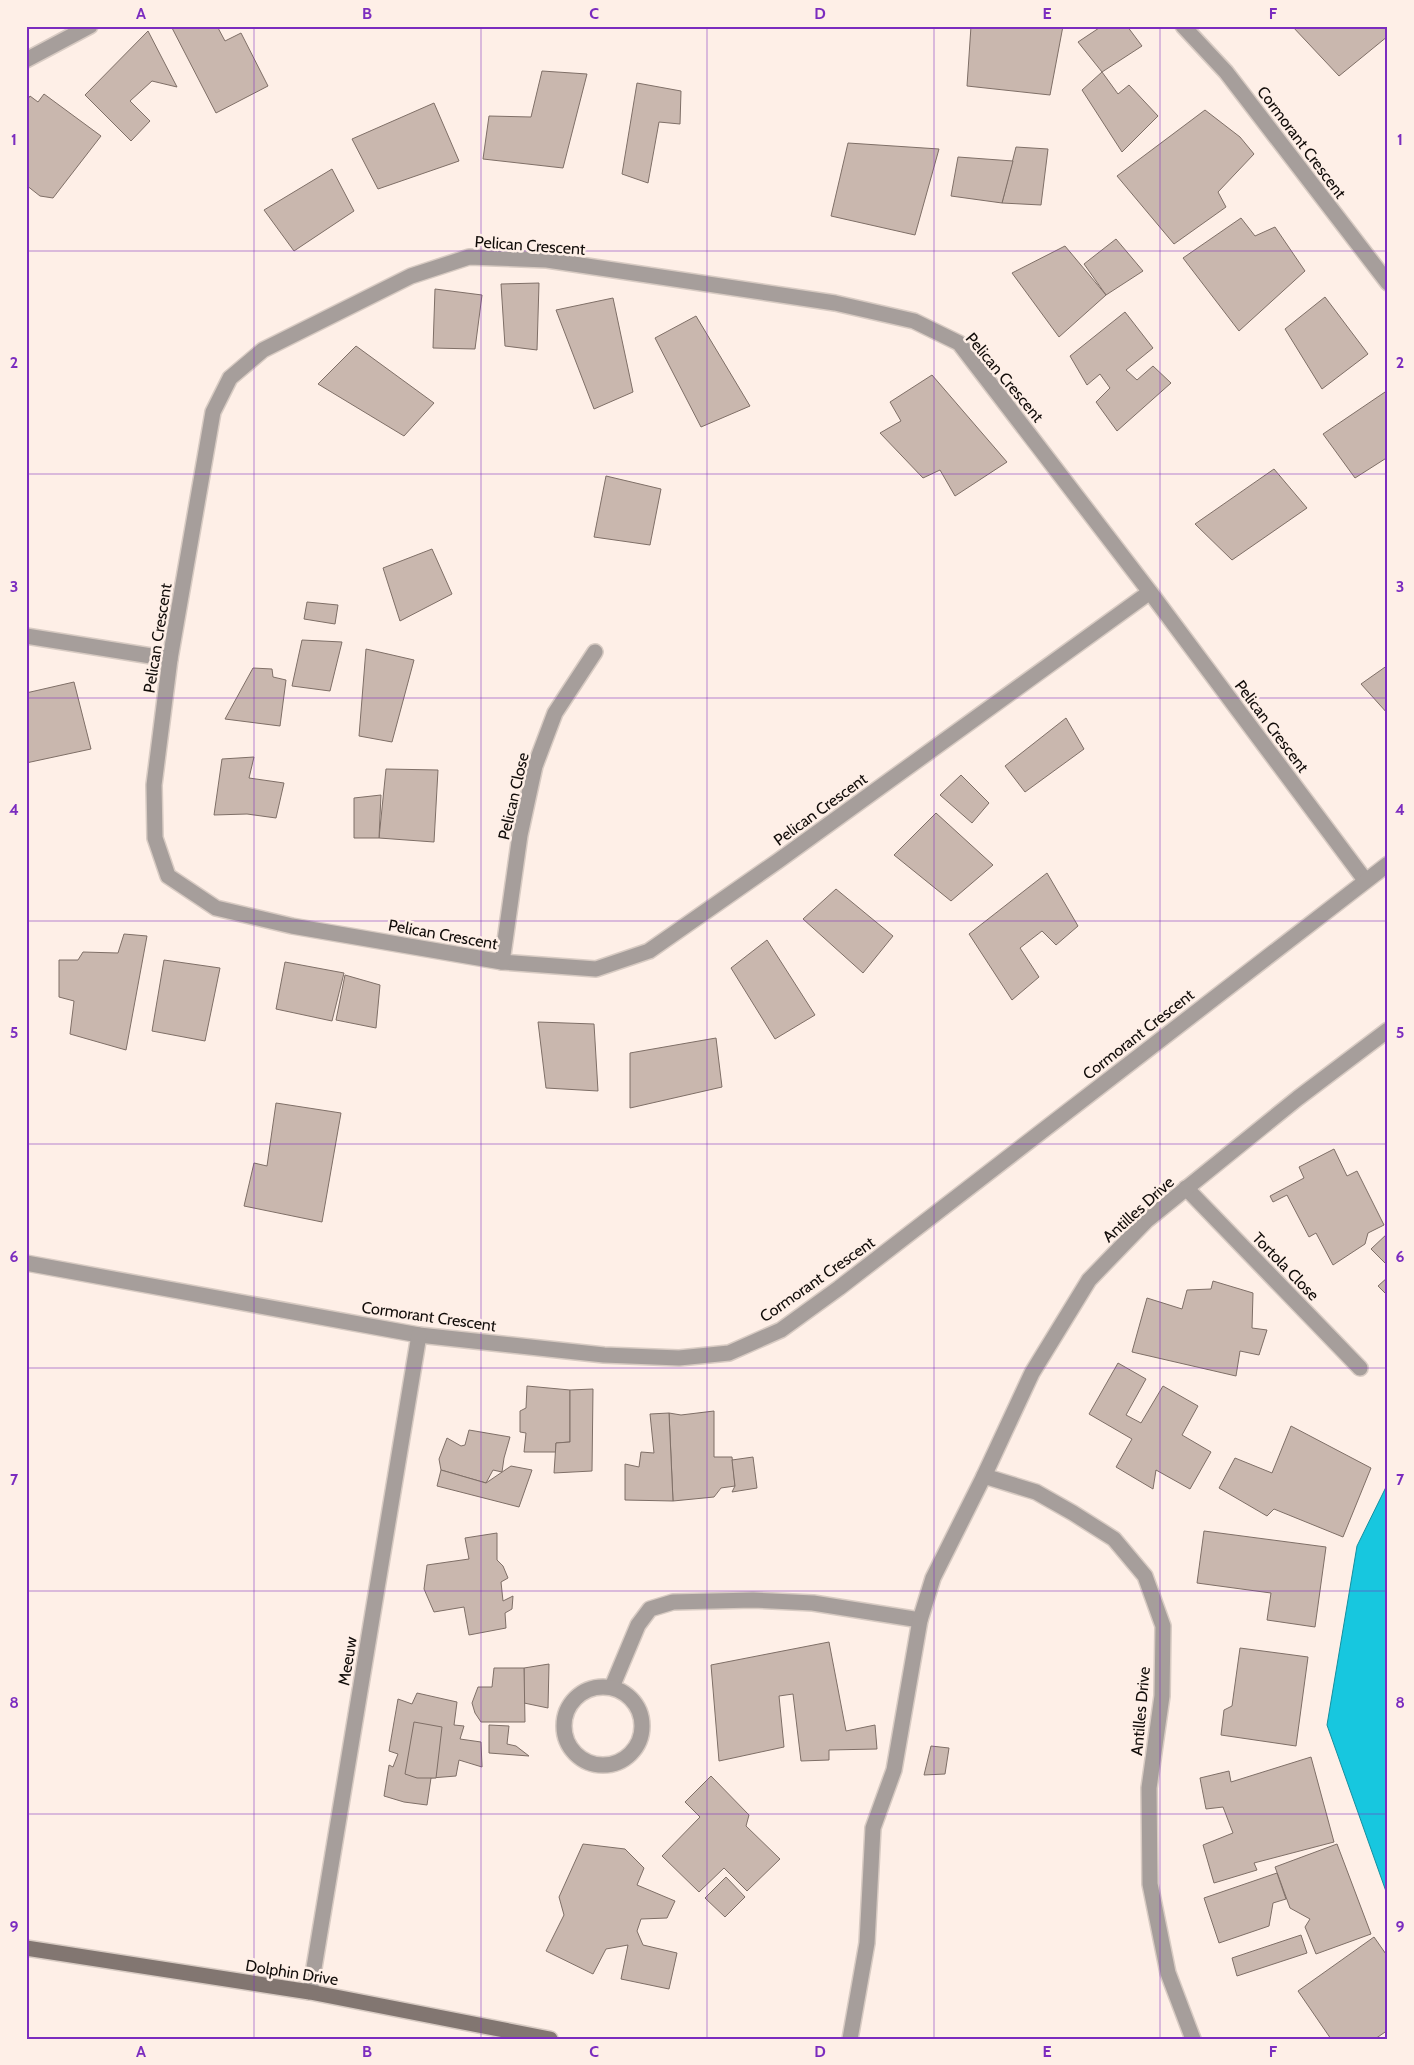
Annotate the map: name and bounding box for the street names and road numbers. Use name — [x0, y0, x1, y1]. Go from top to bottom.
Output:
street label: Cormorant Crescent — [1253, 82, 1350, 203]
street label: Pelican Crescent — [474, 232, 586, 259]
street label: Pelican Crescent — [962, 329, 1048, 426]
street label: Pelican Crescent — [139, 581, 176, 694]
street label: Pelican Crescent — [1231, 676, 1313, 777]
street label: Pelican Close — [494, 751, 533, 842]
street label: Pelican Crescent — [770, 769, 871, 850]
street label: Pelican Crescent — [387, 916, 500, 954]
street label: Cormorant Crescent — [1079, 985, 1198, 1084]
street label: Antilles Drive — [1099, 1172, 1178, 1246]
street label: Tortola Close — [1248, 1228, 1323, 1304]
street label: Cormorant Crescent — [756, 1232, 879, 1326]
street label: Cormorant Crescent — [360, 1298, 498, 1335]
street label: Meeuw — [334, 1635, 361, 1687]
street label: Antilles Drive — [1127, 1666, 1154, 1756]
street label: Dolphin Drive — [244, 1956, 340, 1989]

